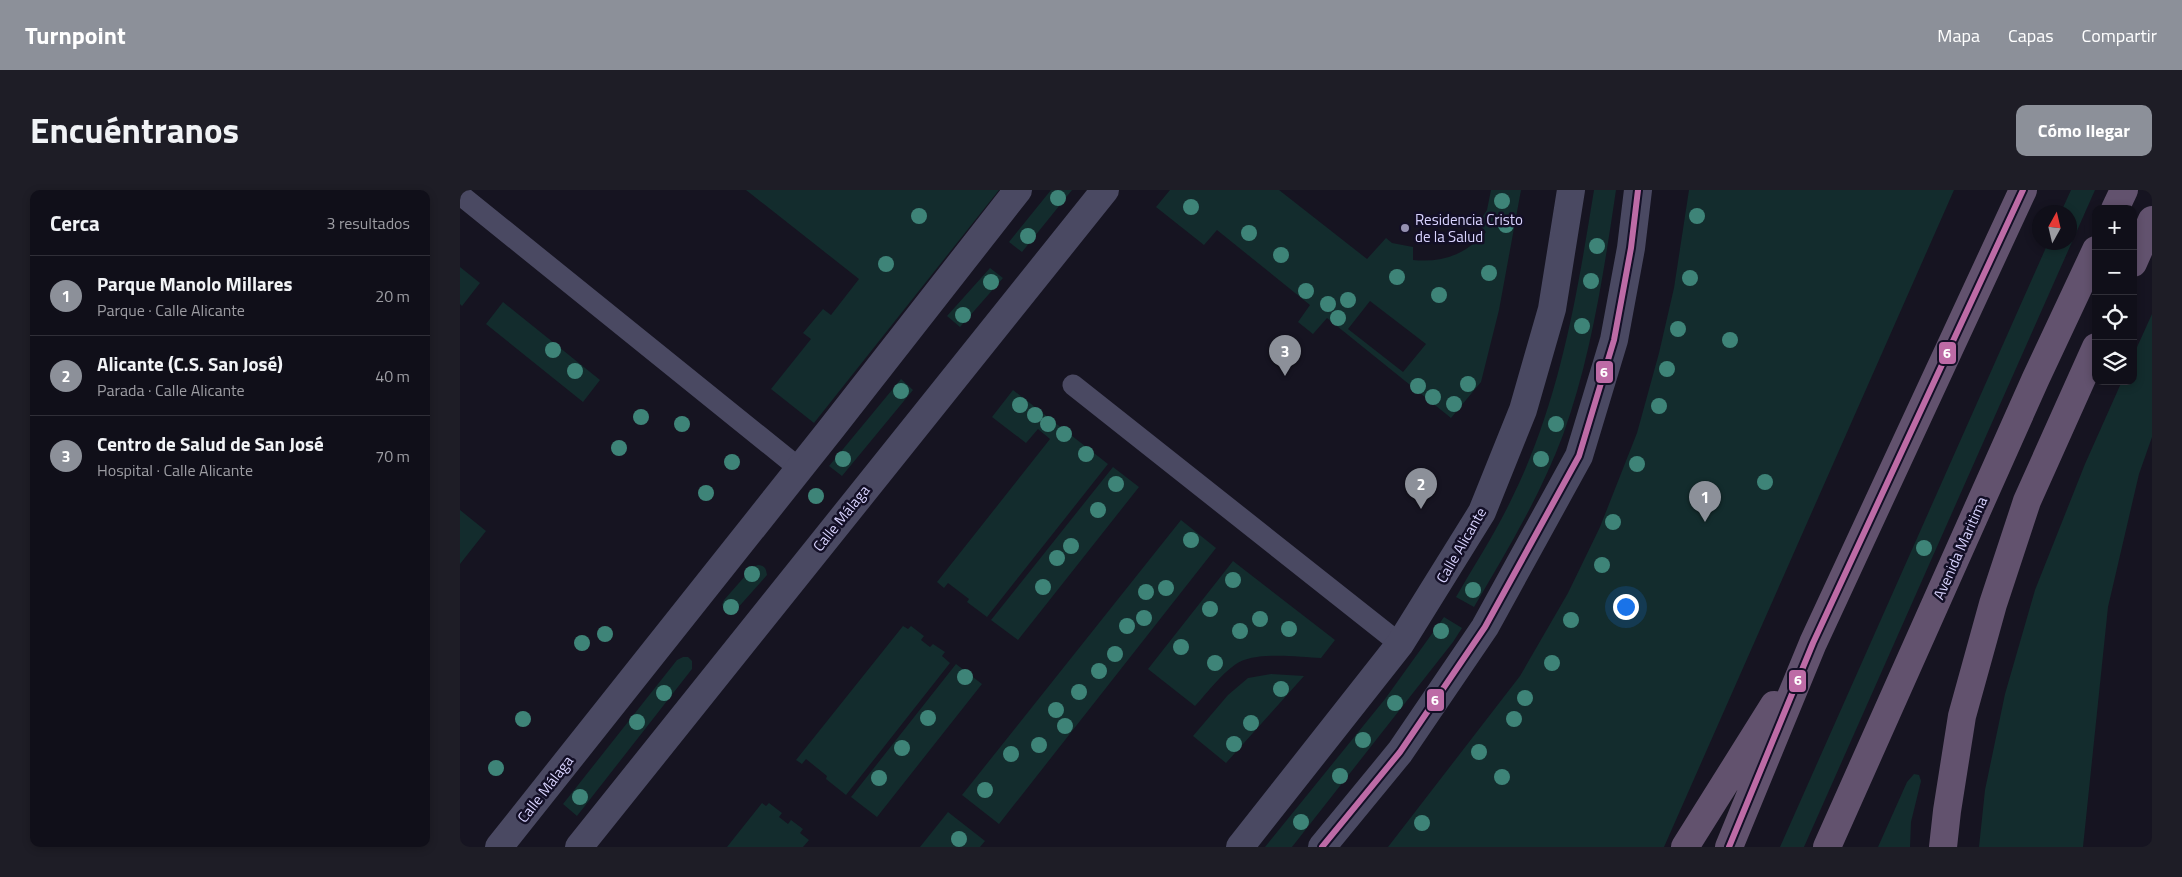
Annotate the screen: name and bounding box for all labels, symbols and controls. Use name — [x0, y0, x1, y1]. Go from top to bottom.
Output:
text: Turnpoint — [25, 17, 126, 53]
text: Mapa — [1937, 22, 1980, 49]
text: Capas — [2008, 22, 2054, 49]
text: Compartir — [2082, 22, 2157, 49]
text: Encuéntranos — [30, 103, 239, 157]
button: Cómo llegar — [2016, 105, 2152, 156]
north arrow — [2032, 205, 2077, 250]
map controls — [2092, 205, 2137, 385]
button: + — [2092, 205, 2137, 250]
text: Cerca — [50, 207, 100, 239]
place label: Residencia Cristo de la Salud — [1415, 208, 1523, 248]
text: 3 resultados — [326, 211, 410, 235]
marker: Residencia Cristo de la Salud — [1399, 222, 1411, 234]
button: − — [2092, 250, 2137, 295]
text: Parque Manolo Millares — [97, 269, 293, 298]
text: 1 — [62, 284, 70, 308]
text: 20 m — [375, 284, 410, 308]
button: locate — [2092, 295, 2137, 340]
text: Parque · Calle Alicante — [97, 298, 245, 322]
pin: 3 — [1269, 335, 1301, 376]
button: layers — [2092, 340, 2137, 385]
line badge: 6 — [1938, 341, 1957, 365]
text: 6 — [1943, 342, 1951, 363]
text: Alicante (C.S. San José) — [97, 349, 283, 378]
line badge: 6 — [1595, 360, 1614, 384]
text: 6 — [1600, 361, 1608, 382]
text: 2 — [62, 364, 70, 388]
text: 40 m — [375, 364, 410, 388]
text: Parada · Calle Alicante — [97, 378, 245, 402]
text: Centro de Salud de San José — [97, 429, 324, 458]
text: 3 — [62, 444, 70, 468]
text: 70 m — [375, 444, 410, 468]
text: Hospital · Calle Alicante — [97, 458, 253, 482]
pin: 2 — [1405, 468, 1437, 509]
street label: Calle Málaga — [807, 479, 875, 556]
pin: 1 — [1689, 481, 1721, 522]
street label: Avenida Maritima — [1927, 492, 1993, 603]
street label: Calle Alicante — [1430, 503, 1492, 587]
your location — [1613, 594, 1639, 620]
line badge: 6 — [1788, 669, 1807, 693]
text: 6 — [1794, 669, 1802, 690]
line badge: 6 — [1426, 688, 1445, 712]
text: 6 — [1431, 689, 1439, 710]
street label: Calle Málaga — [511, 750, 579, 828]

